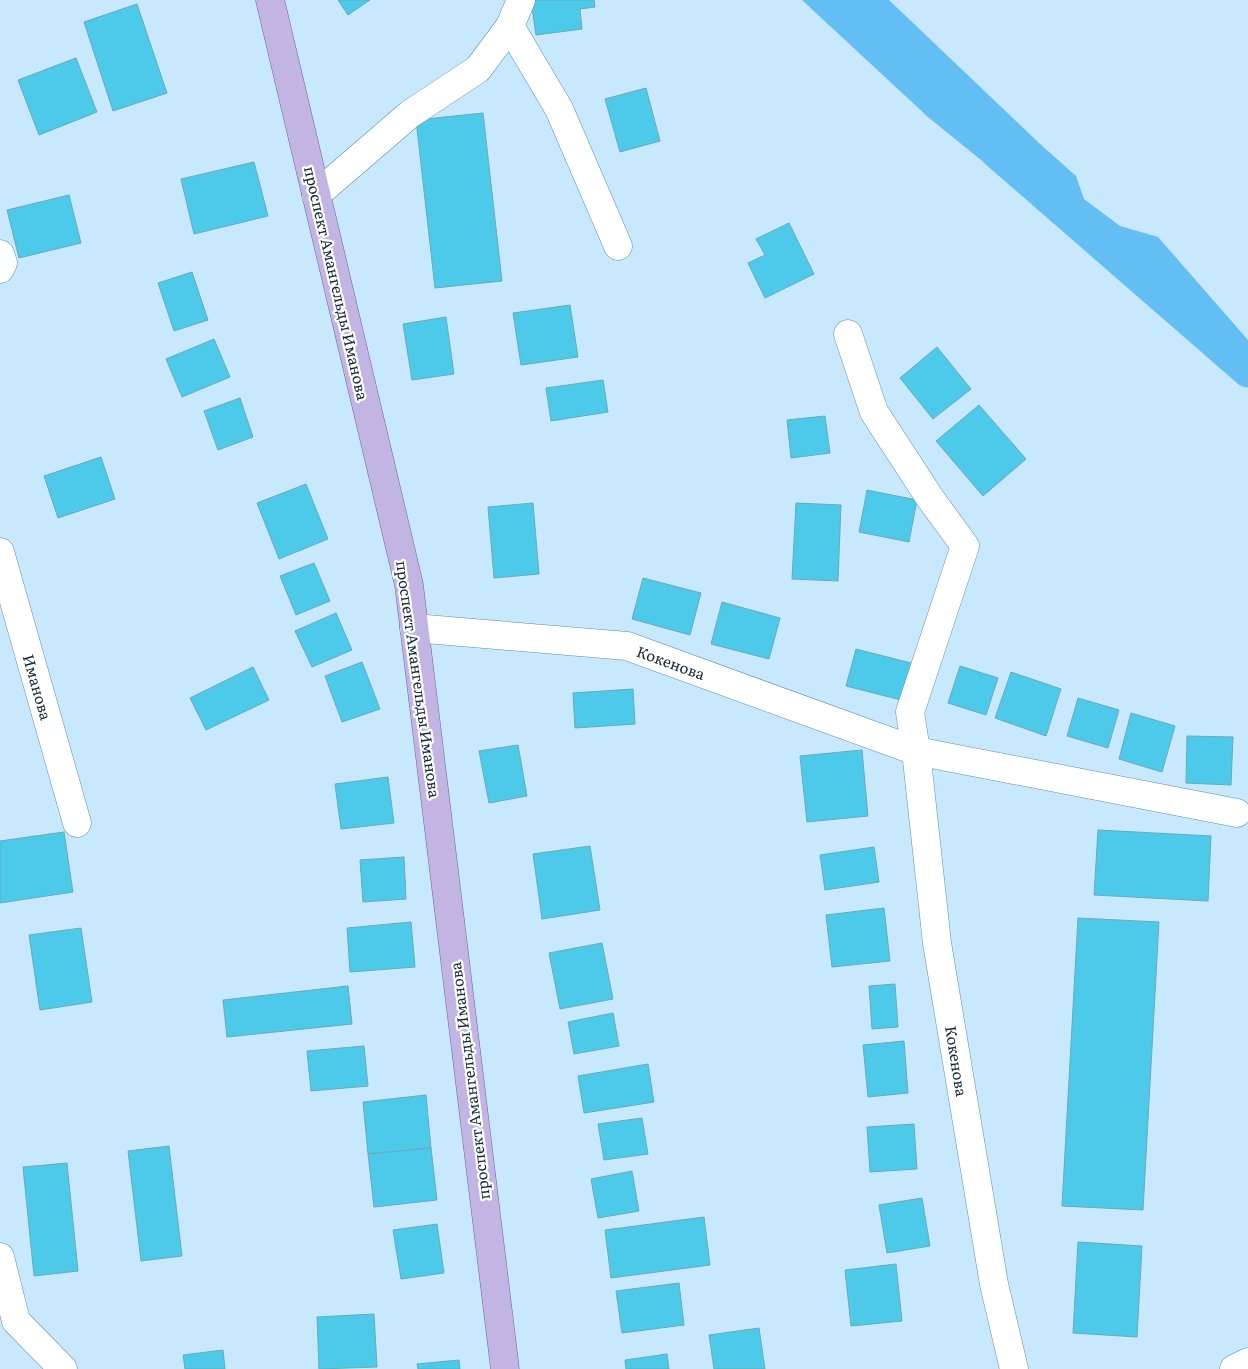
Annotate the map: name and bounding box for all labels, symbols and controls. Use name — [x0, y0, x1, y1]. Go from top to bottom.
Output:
street label: проспект Амангельды Иманова — [299, 164, 375, 403]
street label: проспект Амангельды Иманова — [391, 559, 447, 800]
street label: Кокенова — [634, 639, 709, 685]
street label: Иманова — [18, 651, 59, 724]
street label: проспект Амангельды Иманова — [443, 960, 495, 1201]
street label: Кокенова — [940, 1024, 974, 1099]

